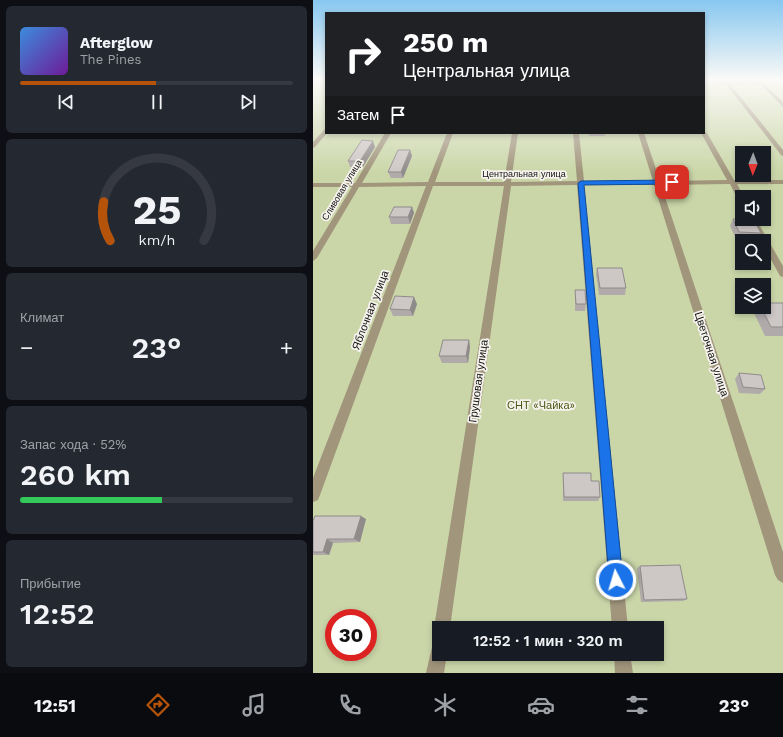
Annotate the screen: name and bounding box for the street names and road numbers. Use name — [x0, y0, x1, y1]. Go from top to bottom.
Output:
street label: Сливовая улица — [320, 158, 364, 222]
street label: Центральная улица — [482, 169, 566, 179]
street label: Яблочная улица — [349, 268, 392, 352]
street label: Цветочная улица — [692, 310, 732, 399]
street label: Грушовая улица — [466, 338, 491, 423]

